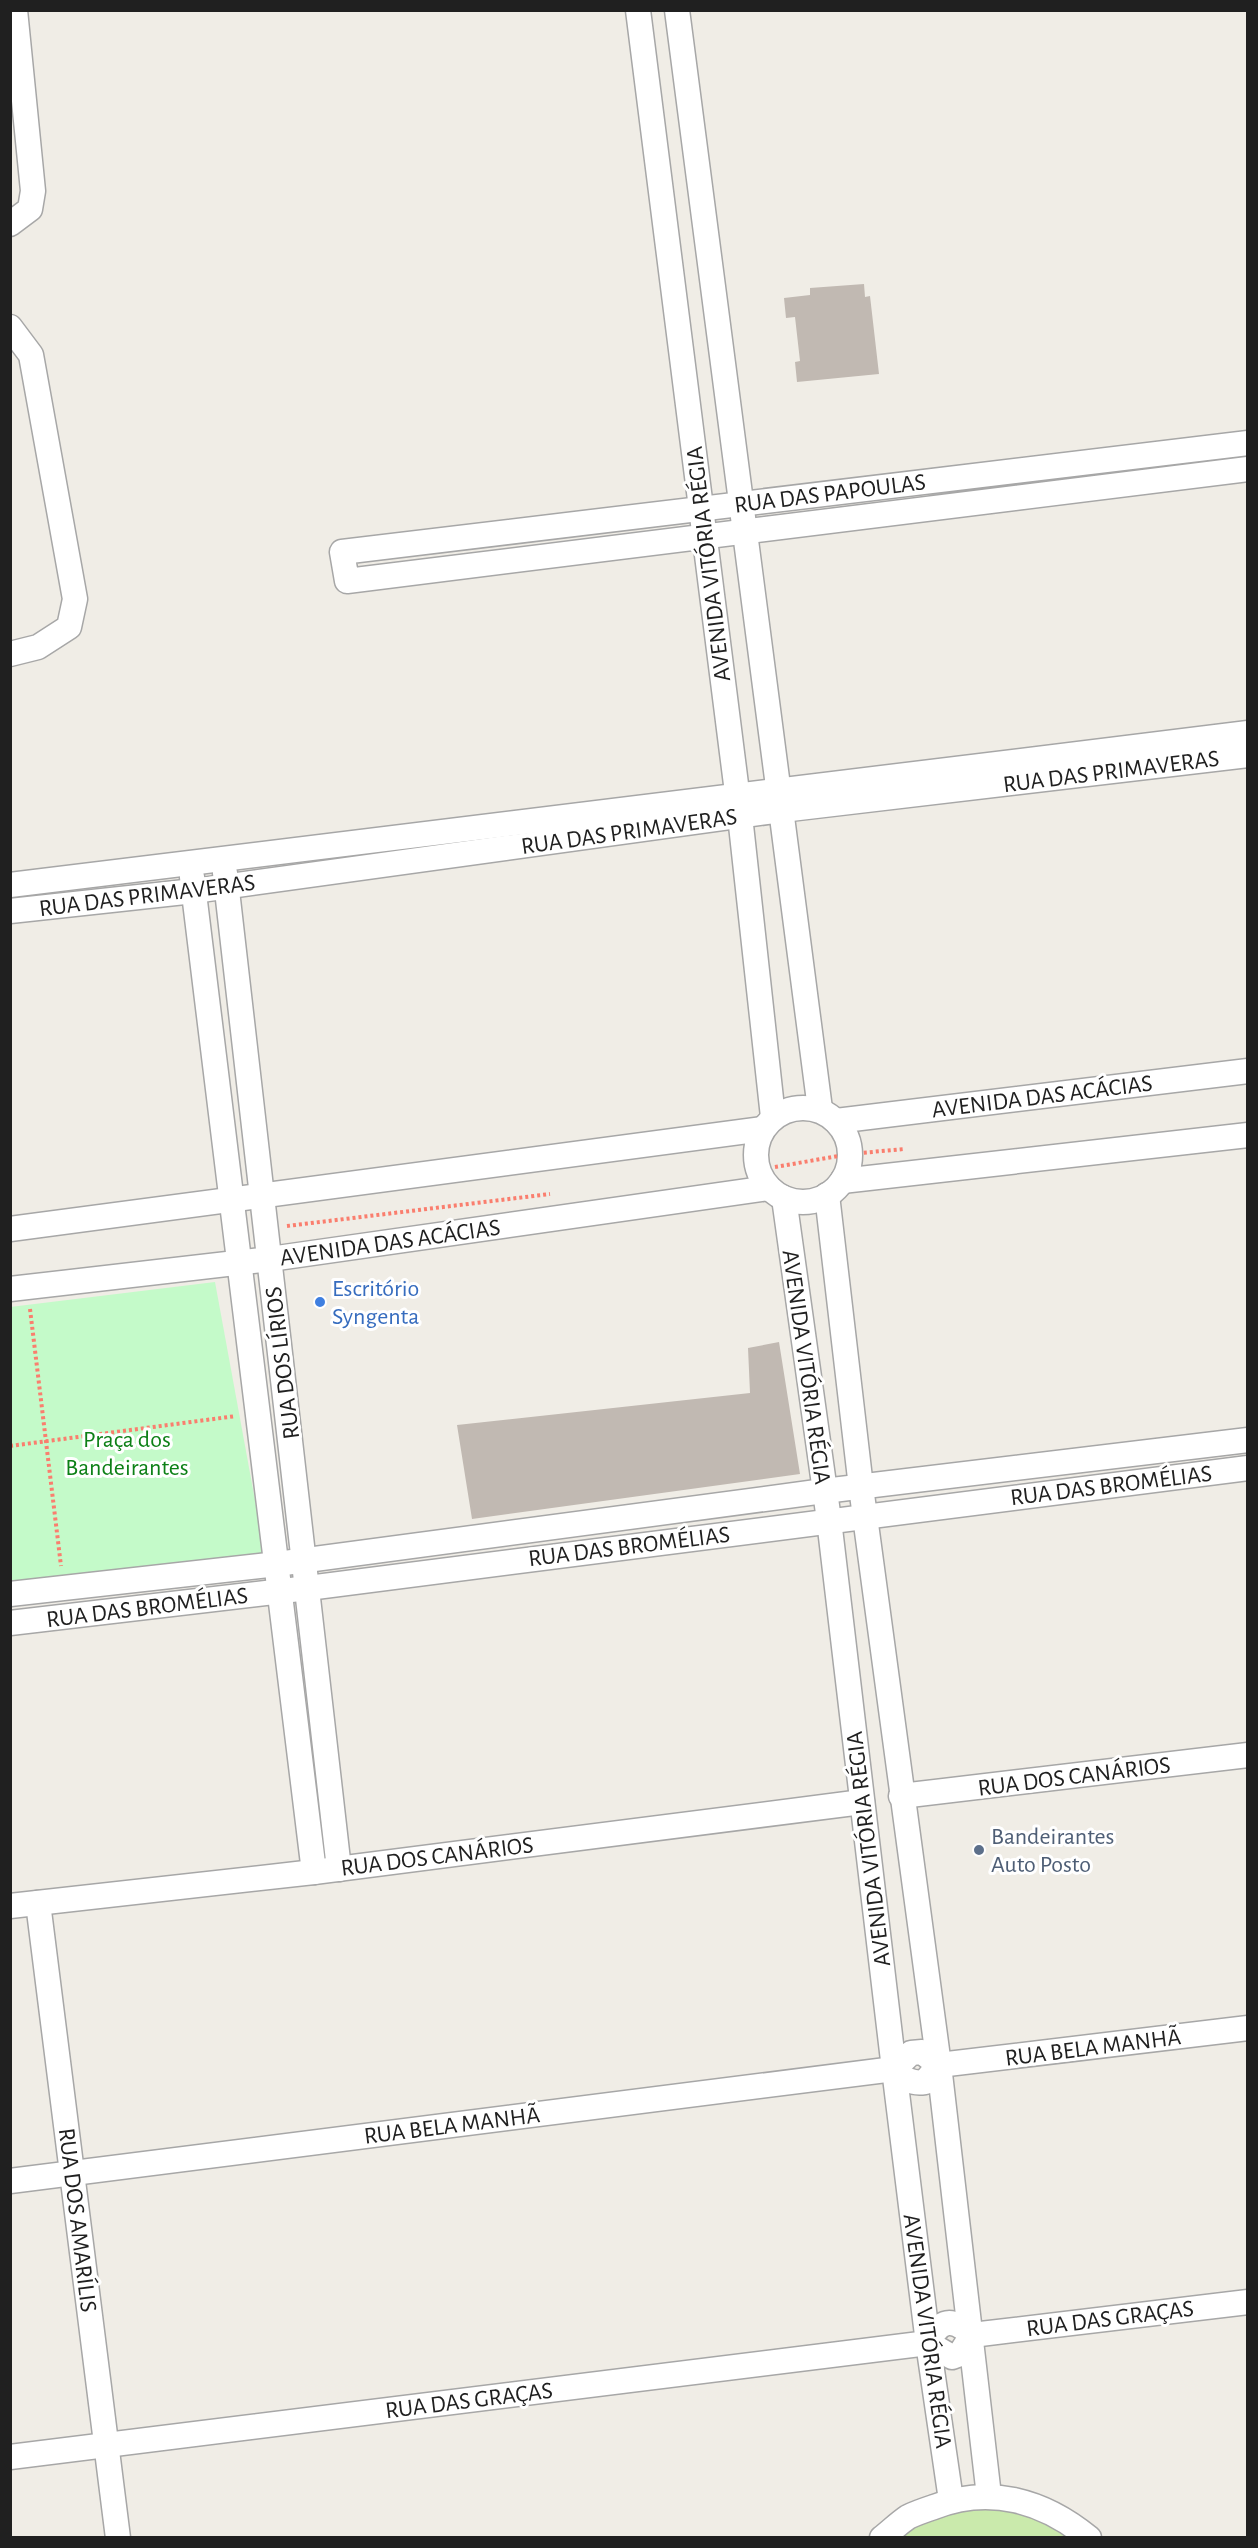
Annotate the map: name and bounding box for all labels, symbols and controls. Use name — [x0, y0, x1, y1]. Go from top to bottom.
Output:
street label: AVENIDA VITÓRIA RÉGIA — [681, 445, 735, 683]
street label: RUA DAS PAPOULAS — [733, 470, 927, 518]
street label: RUA DAS PRIMAVERAS — [1002, 747, 1221, 797]
street label: RUA DAS PRIMAVERAS — [520, 805, 739, 859]
street label: RUA DAS PRIMAVERAS — [38, 871, 257, 921]
street label: AVENIDA DAS ACÁCIAS — [930, 1070, 1154, 1122]
street label: AVENIDA DAS ACÁCIAS — [278, 1214, 502, 1270]
street label: AVENIDA VITÓRIA RÉGIA — [778, 1248, 836, 1486]
place label: Escritório Syngenta — [332, 1277, 419, 1329]
street label: RUA DOS LÍRIOS — [260, 1285, 304, 1441]
marker: Escritório Syngenta — [313, 1295, 327, 1309]
park label: Praça dos Bandeirantes — [65, 1428, 189, 1480]
street label: RUA DAS BROMÉLIAS — [1009, 1460, 1213, 1510]
street label: RUA DAS BROMÉLIAS — [527, 1521, 731, 1571]
street label: RUA DAS BROMÉLIAS — [45, 1582, 249, 1632]
street label: AVENIDA VITÓRIA RÉGIA — [841, 1730, 895, 1968]
street label: RUA DOS CANÁRIOS — [976, 1751, 1172, 1801]
place label: Bandeirantes Auto Posto — [991, 1825, 1114, 1877]
street label: RUA DOS CANÁRIOS — [339, 1831, 535, 1881]
marker: Bandeirantes Auto Posto — [972, 1843, 986, 1857]
street label: RUA BELA MANHÃ — [1004, 2023, 1183, 2071]
street label: RUA BELA MANHÃ — [363, 2101, 542, 2149]
street label: RUA DOS AMARÍLIS — [54, 2126, 102, 2314]
street label: AVENIDA VITÓRIA RÉGIA — [899, 2212, 957, 2450]
street label: RUA DAS GRAÇAS — [1025, 2297, 1195, 2341]
street label: RUA DAS GRAÇAS — [384, 2379, 554, 2423]

